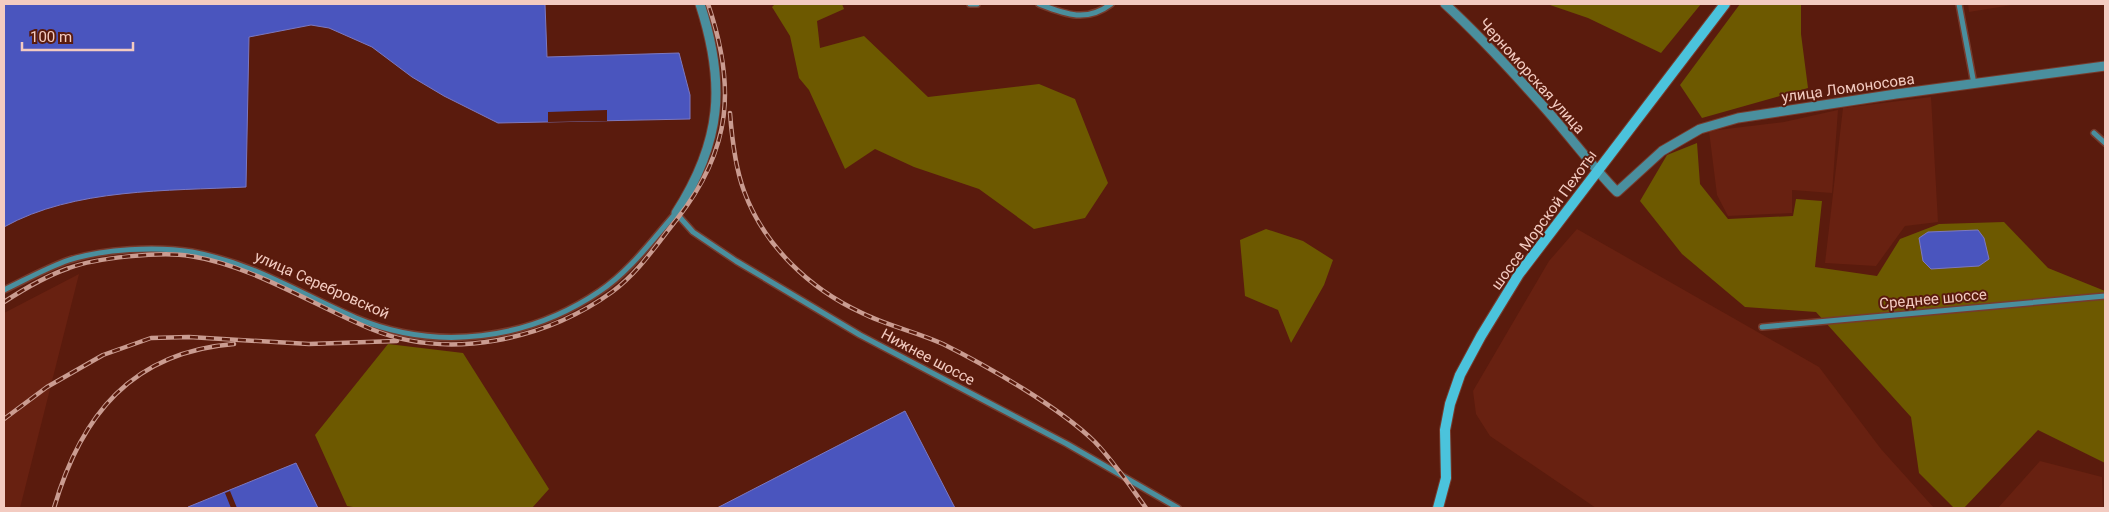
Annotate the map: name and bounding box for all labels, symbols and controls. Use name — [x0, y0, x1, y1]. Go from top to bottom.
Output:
street label: Черноморская улица — [1475, 15, 1589, 137]
scale bar — [22, 20, 134, 52]
text: 100 m — [30, 28, 72, 46]
street label: улица Ломоносова — [1780, 70, 1916, 106]
street label: шоссе Морской Пехоты — [1487, 147, 1601, 293]
street label: улица Серебровской — [252, 247, 392, 323]
street label: Среднее шоссе — [1879, 285, 1988, 313]
street label: Нижнее шоссе — [878, 325, 978, 389]

